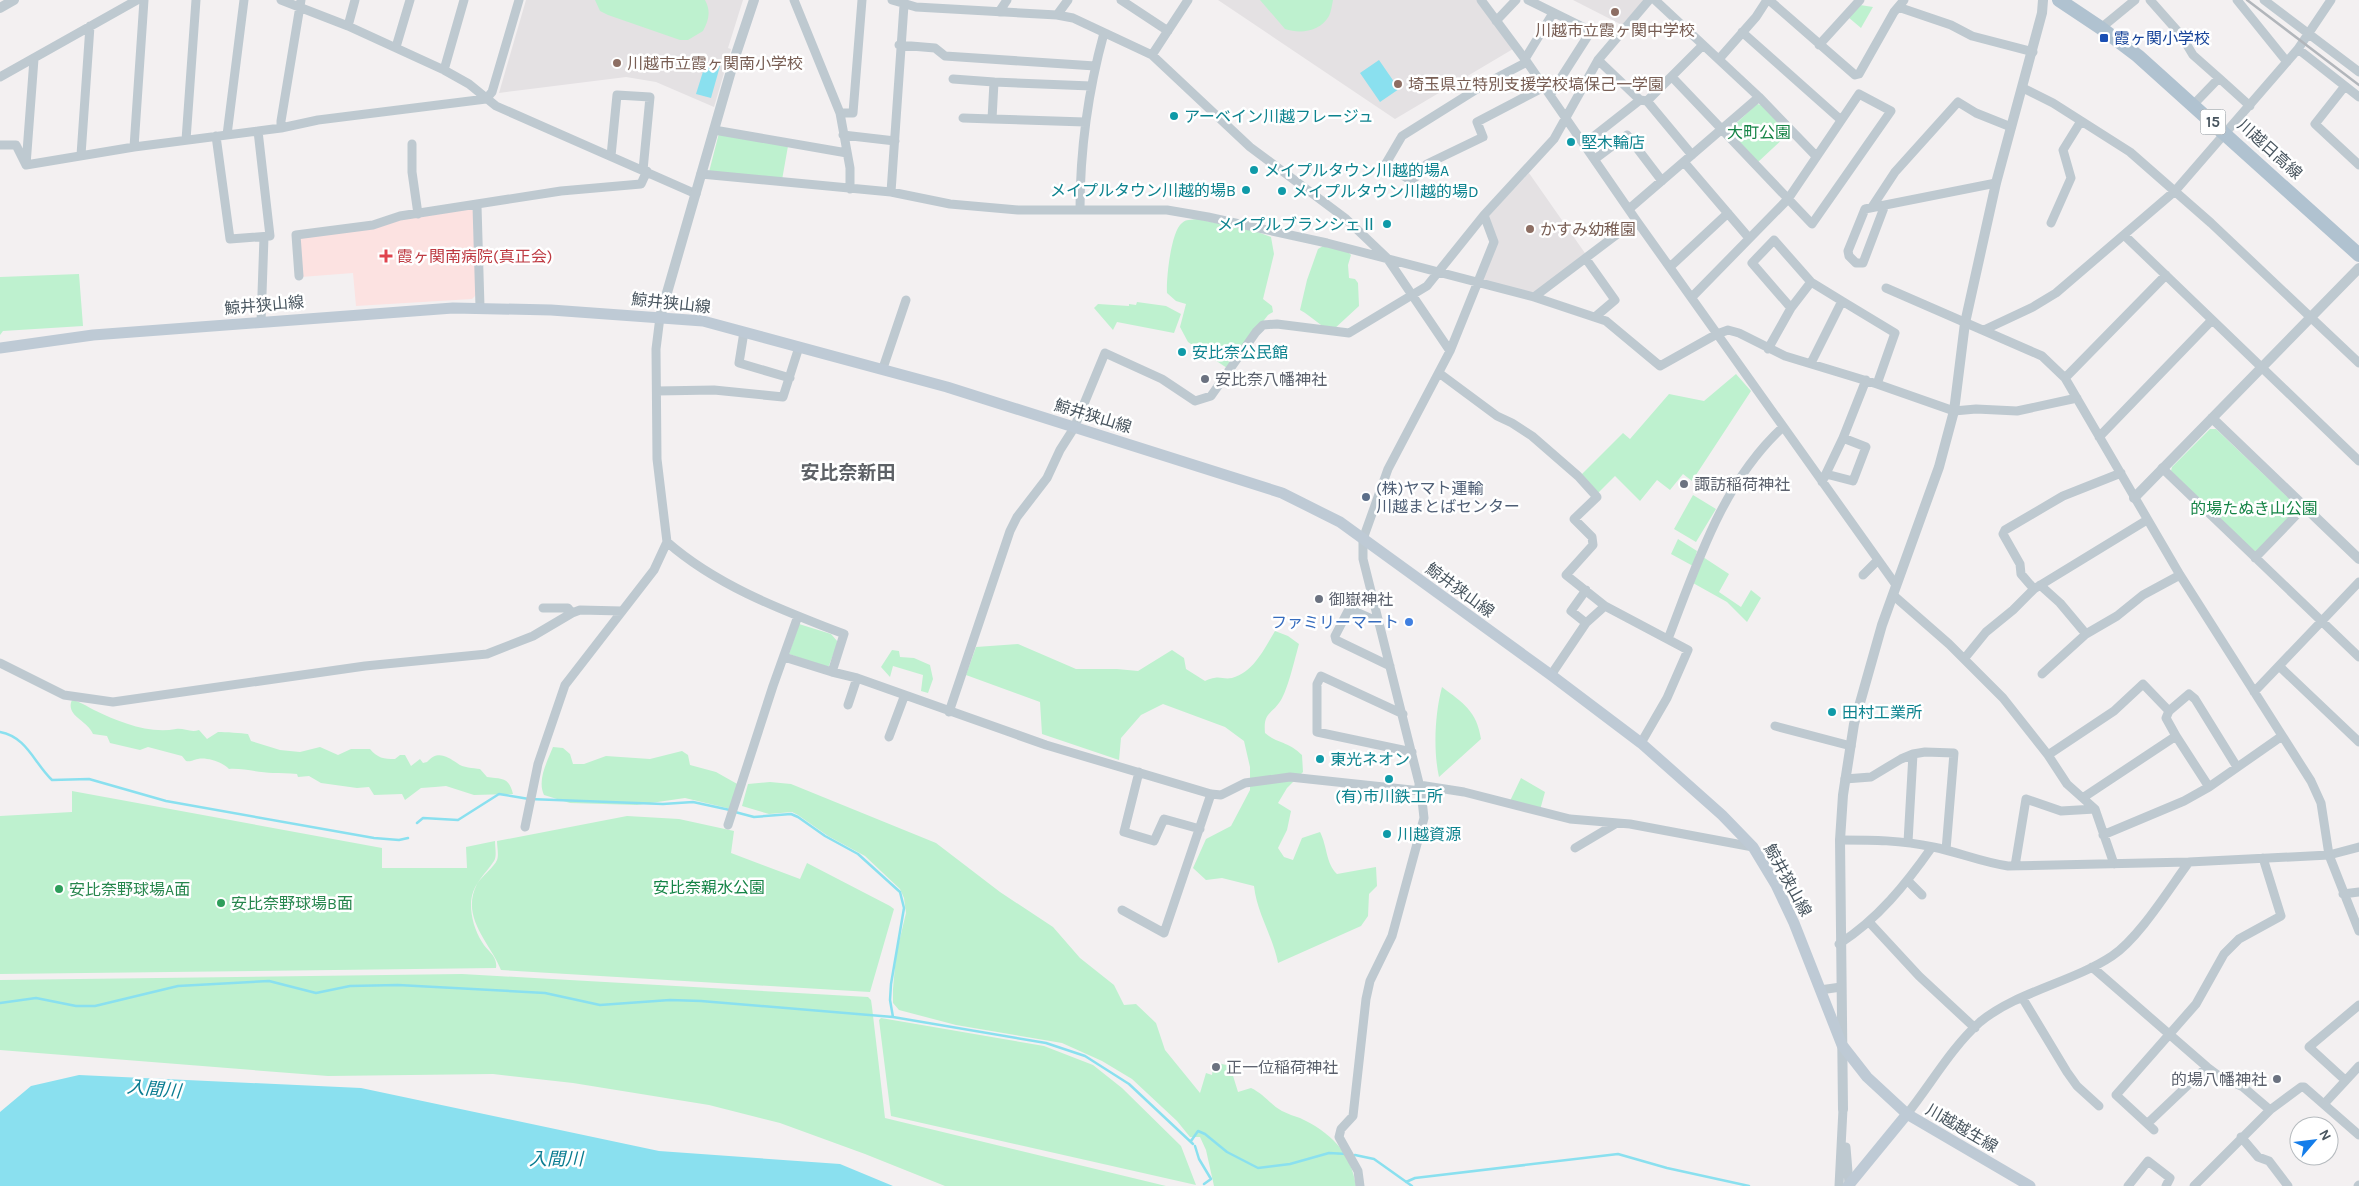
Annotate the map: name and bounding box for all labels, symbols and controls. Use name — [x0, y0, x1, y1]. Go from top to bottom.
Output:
marker: 川越市立霞ヶ関中学校 — [1609, 6, 1621, 18]
place label: 川越市立霞ヶ関中学校 — [1535, 21, 1695, 40]
place label: 霞ヶ関小学校 — [2114, 29, 2210, 48]
marker: 霞ヶ関小学校 — [2098, 32, 2110, 44]
place label: 川越市立霞ヶ関南小学校 — [627, 54, 803, 73]
marker: 川越市立霞ヶ関南小学校 — [611, 57, 623, 69]
place label: 埼玉県立特別支援学校塙保己一学園 — [1408, 75, 1664, 94]
marker: 埼玉県立特別支援学校塙保己一学園 — [1392, 78, 1404, 90]
place label: アーベイン川越フレージュ — [1184, 107, 1374, 126]
marker: アーベイン川越フレージュ — [1168, 110, 1180, 122]
road number: 15 — [2200, 110, 2226, 134]
street label: 川越日高線 — [2234, 115, 2306, 183]
park label: 大町公園 — [1727, 123, 1791, 142]
place label: 堅木輪店 — [1581, 133, 1645, 152]
marker: 堅木輪店 — [1565, 136, 1577, 148]
place label: メイプルタウン川越的場A — [1264, 161, 1449, 180]
marker: メイプルタウン川越的場A — [1248, 164, 1260, 176]
place label: メイプルタウン川越的場B — [1050, 181, 1236, 200]
place label: メイプルタウン川越的場D — [1292, 182, 1479, 201]
marker: メイプルタウン川越的場B — [1240, 184, 1252, 196]
marker: メイプルタウン川越的場D — [1276, 185, 1288, 197]
place label: メイプルブランシェⅡ — [1217, 215, 1377, 234]
marker: メイプルブランシェⅡ — [1381, 218, 1393, 230]
place label: かすみ幼稚園 — [1540, 220, 1636, 239]
marker: かすみ幼稚園 — [1524, 223, 1536, 235]
place label: 霞ヶ関南病院(真正会) — [397, 247, 552, 266]
marker: 霞ヶ関南病院(真正会) — [379, 249, 393, 263]
street label: 鯨井狭山線 — [630, 289, 712, 317]
street label: 鯨井狭山線 — [223, 292, 305, 318]
place label: 安比奈公民館 — [1192, 343, 1288, 362]
marker: 安比奈公民館 — [1176, 346, 1188, 358]
place label: 安比奈八幡神社 — [1215, 370, 1327, 389]
marker: 安比奈八幡神社 — [1199, 373, 1211, 385]
street label: 鯨井狭山線 — [1052, 395, 1134, 437]
district label: 安比奈新田 — [800, 462, 896, 484]
place label: 諏訪稲荷神社 — [1694, 475, 1790, 494]
marker: 諏訪稲荷神社 — [1678, 478, 1690, 490]
place label: (株)ヤマト運輸 川越まとばセンター — [1376, 479, 1520, 516]
marker: (株)ヤマト運輸 川越まとばセンター — [1360, 491, 1372, 503]
park label: 的場たぬき山公園 — [2190, 499, 2318, 518]
street label: 鯨井狭山線 — [1422, 559, 1498, 621]
place label: 御嶽神社 — [1329, 590, 1393, 609]
marker: 御嶽神社 — [1313, 593, 1325, 605]
place label: ファミリーマート — [1271, 613, 1399, 632]
marker: ファミリーマート — [1403, 616, 1415, 628]
place label: 田村工業所 — [1842, 703, 1922, 722]
marker: 田村工業所 — [1826, 706, 1838, 718]
place label: 東光ネオン — [1330, 750, 1410, 769]
marker: 東光ネオン — [1314, 753, 1326, 765]
marker: (有)市川鉄工所 — [1383, 773, 1395, 785]
place label: (有)市川鉄工所 — [1335, 787, 1443, 806]
place label: 川越資源 — [1397, 825, 1461, 844]
marker: 川越資源 — [1381, 828, 1393, 840]
street label: 鯨井狭山線 — [1760, 840, 1816, 920]
park label: 安比奈親水公園 — [653, 878, 765, 897]
place label: 安比奈野球場A面 — [69, 880, 190, 899]
marker: 安比奈野球場A面 — [53, 883, 65, 895]
place label: 安比奈野球場B面 — [231, 894, 353, 913]
marker: 安比奈野球場B面 — [215, 897, 227, 909]
place label: 正一位稲荷神社 — [1226, 1058, 1338, 1077]
marker: 正一位稲荷神社 — [1210, 1061, 1222, 1073]
place label: 的場八幡神社 — [2171, 1070, 2267, 1089]
marker: 的場八幡神社 — [2271, 1073, 2283, 1085]
water label: 入間川 — [126, 1076, 184, 1102]
street label: 川越越生線 — [1923, 1100, 2001, 1156]
north arrow — [2289, 1116, 2339, 1166]
text: N — [2315, 1127, 2335, 1144]
water label: 入間川 — [529, 1148, 585, 1170]

